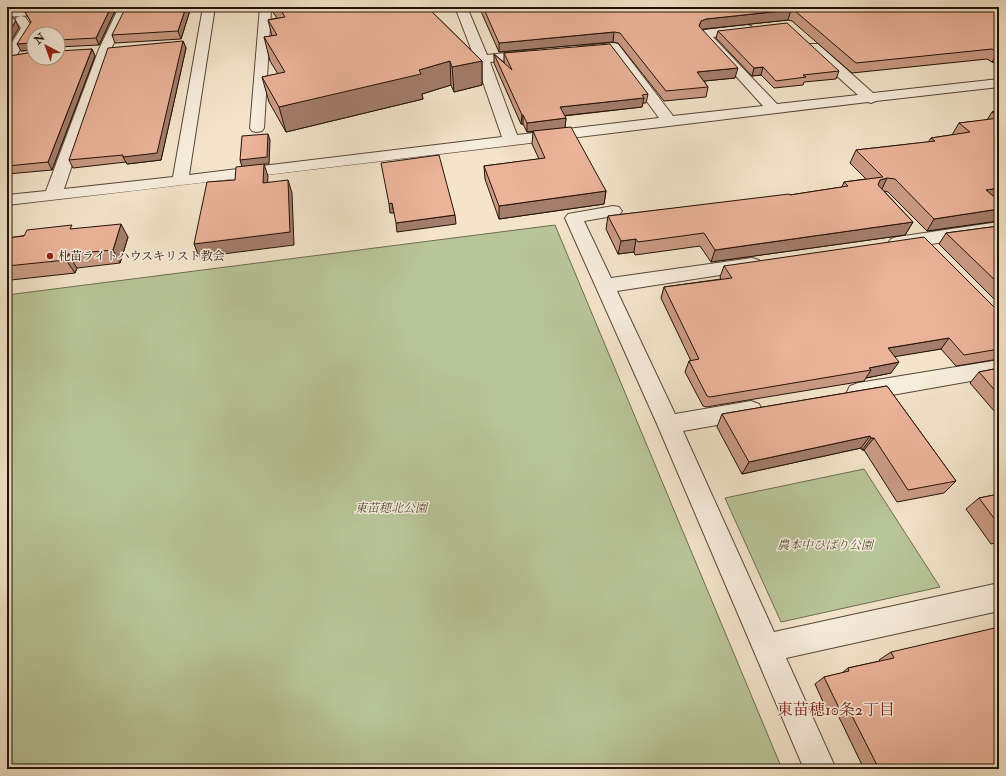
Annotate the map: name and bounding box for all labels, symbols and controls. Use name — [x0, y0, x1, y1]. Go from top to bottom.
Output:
north arrow — [26, 26, 66, 66]
text: N — [31, 30, 49, 48]
place label: 札苗ライトハウスキリスト教会 — [58, 249, 225, 264]
marker: 札苗ライトハウスキリスト教会 — [45, 251, 55, 261]
park label: 東苗穂北公園 — [355, 501, 429, 516]
park label: 農本中ひばり公園 — [777, 538, 875, 553]
district label: 東苗穂10条2丁目 — [777, 700, 895, 720]

